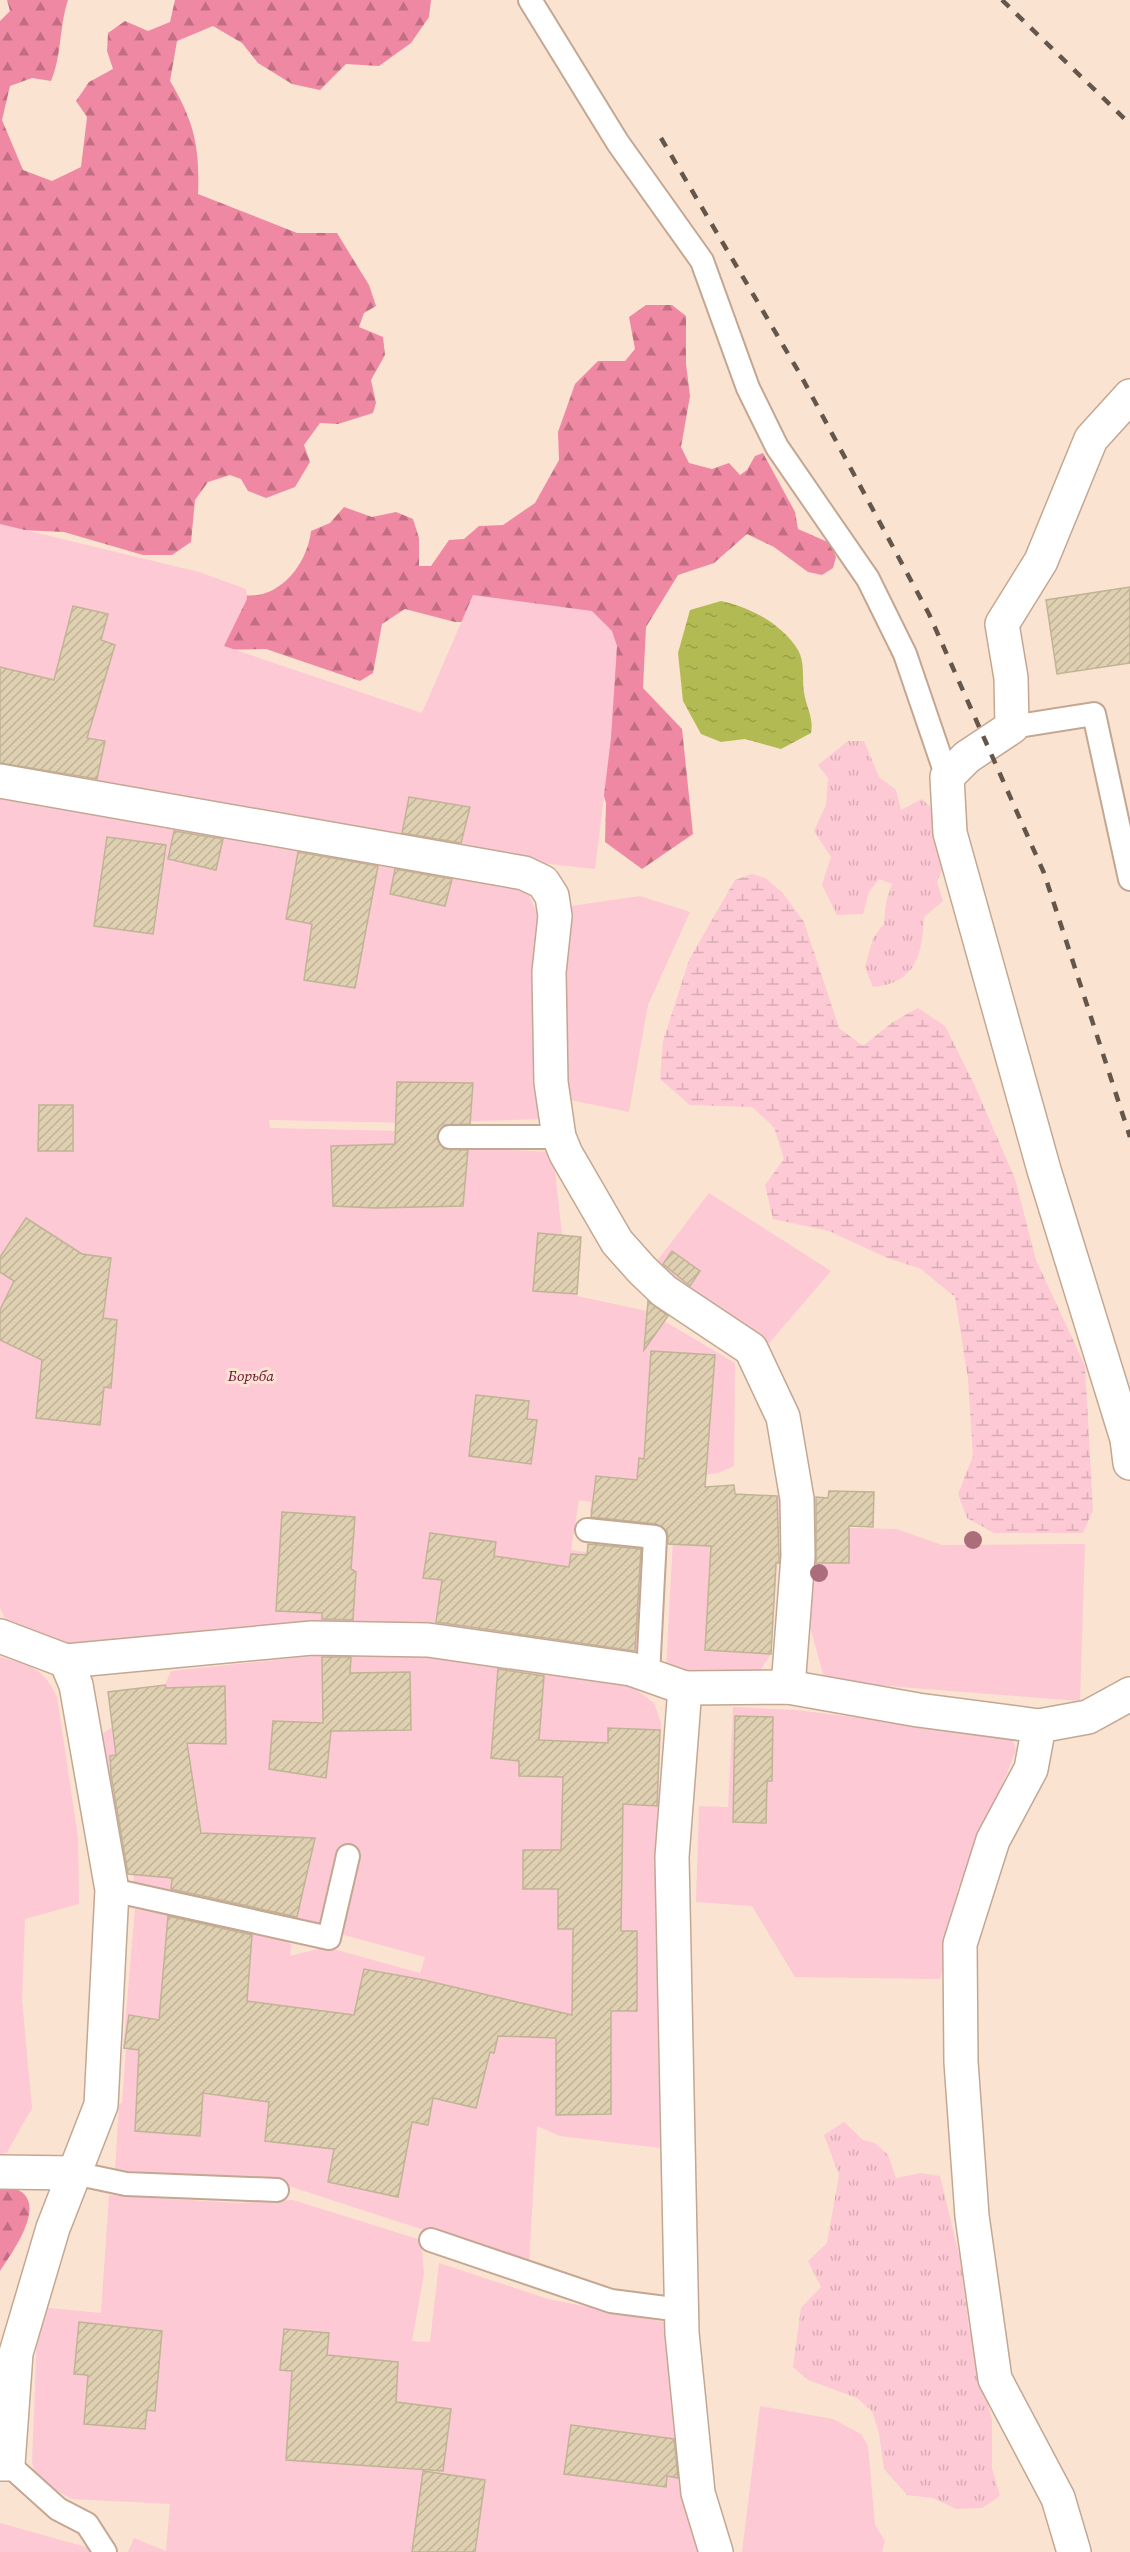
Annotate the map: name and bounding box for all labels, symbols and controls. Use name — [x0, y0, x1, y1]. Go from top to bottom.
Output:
park label: Борьба — [227, 1365, 274, 1386]

